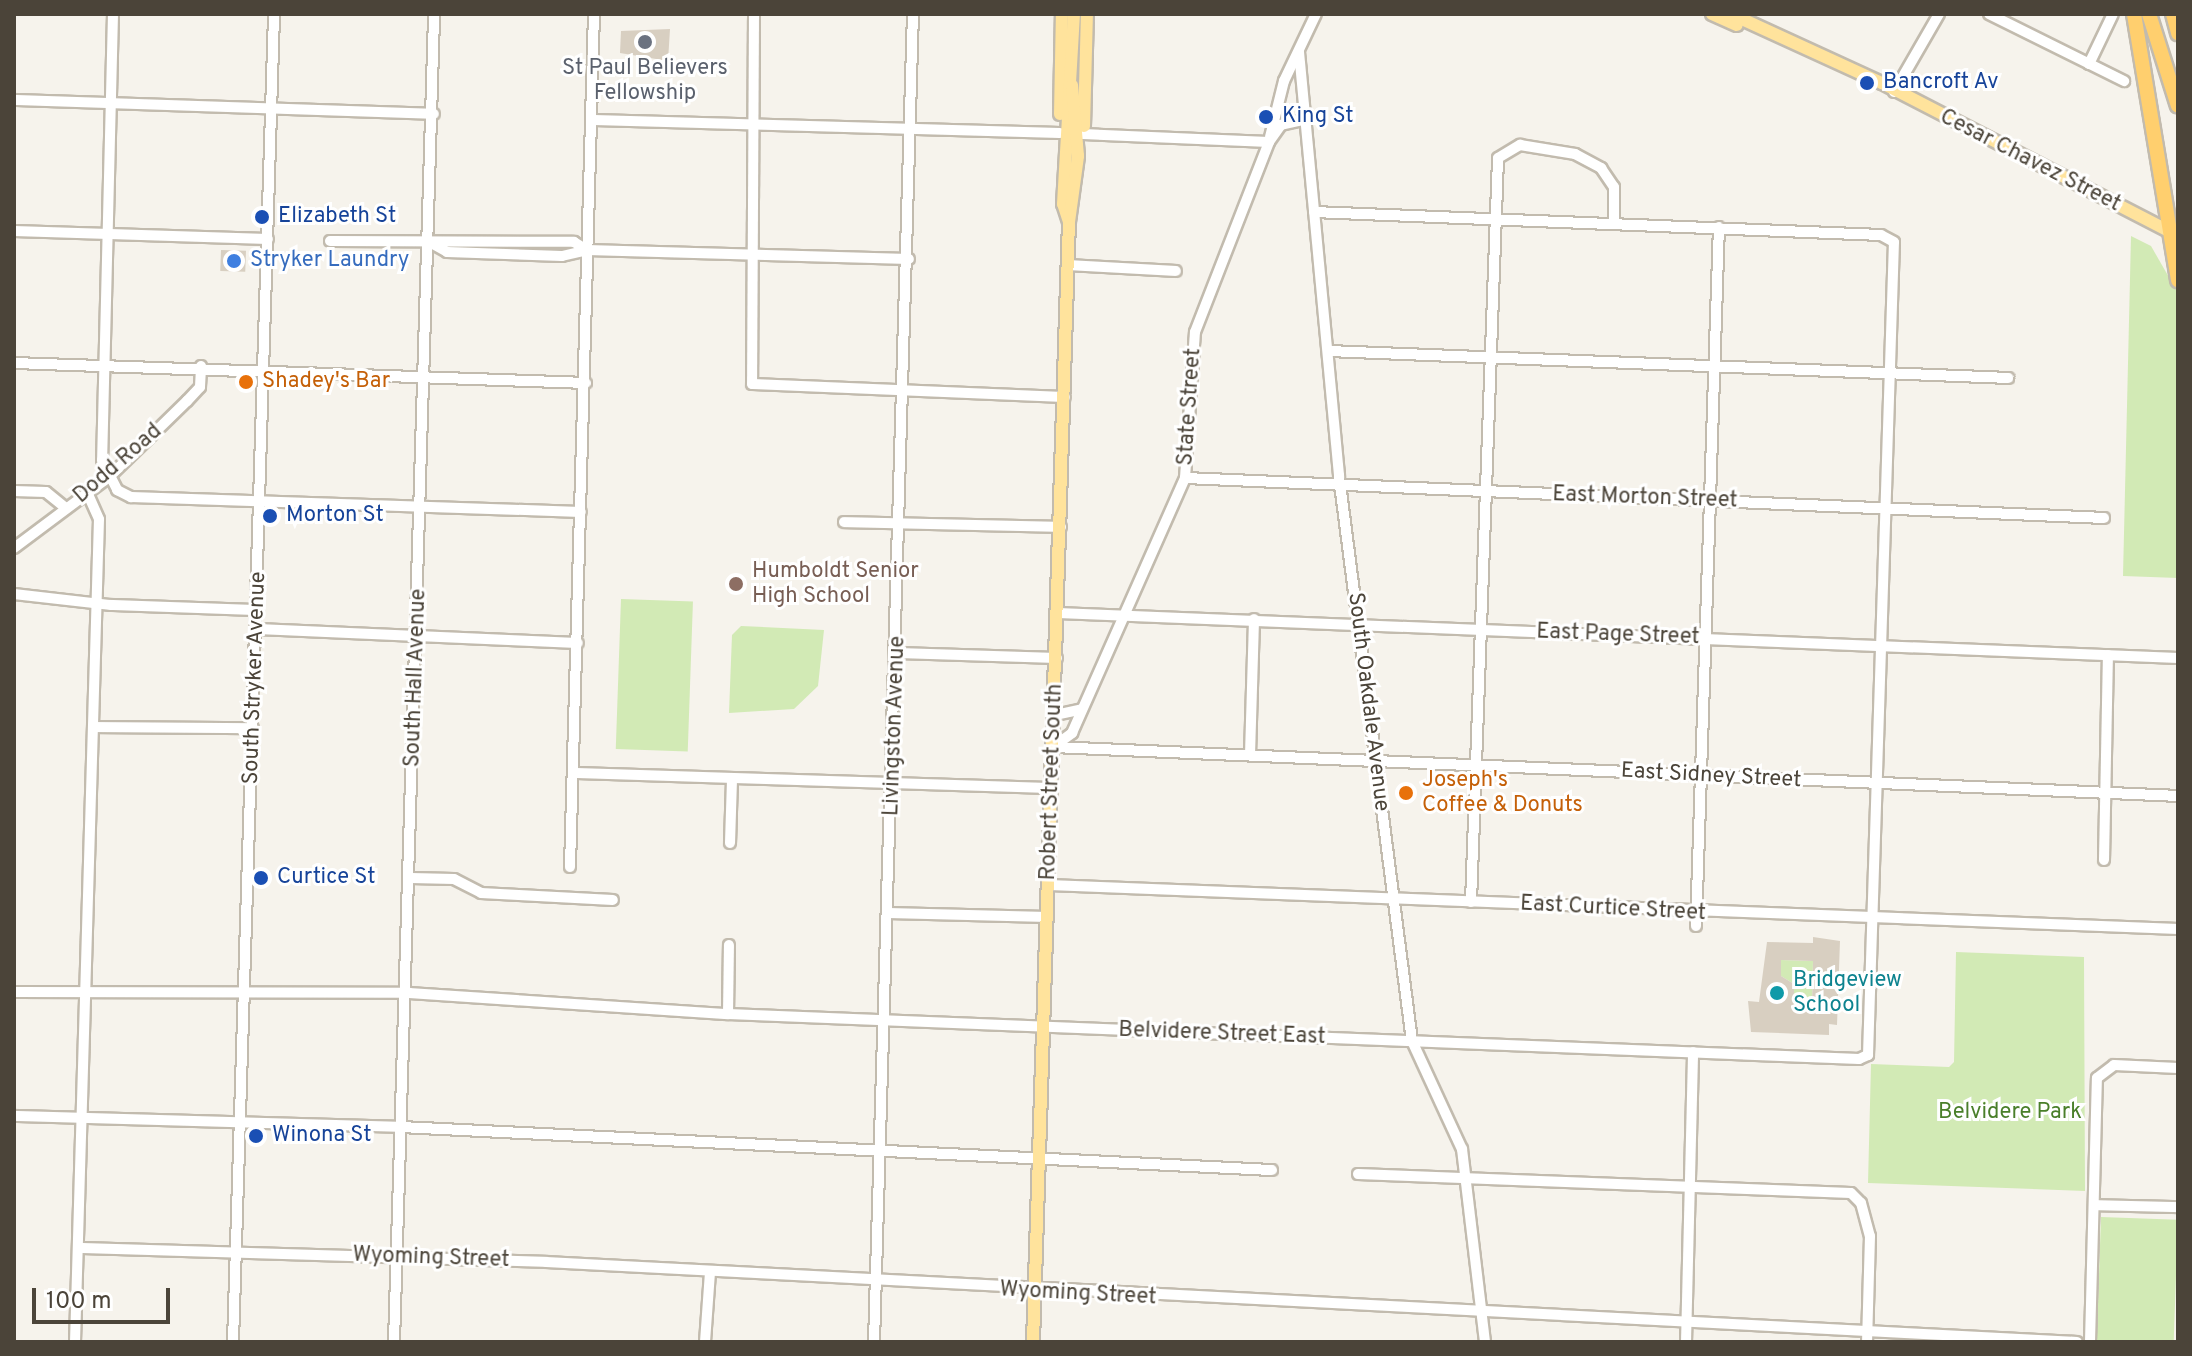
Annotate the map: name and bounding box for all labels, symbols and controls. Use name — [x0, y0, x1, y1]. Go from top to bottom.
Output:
marker: St Paul Believers Fellowship — [636, 33, 654, 51]
place label: St Paul Believers Fellowship — [562, 55, 728, 106]
place label: Bancroft Av — [1883, 70, 1999, 96]
marker: Bancroft Av — [1858, 74, 1876, 92]
place label: King St — [1282, 104, 1354, 130]
street label: Cesar Chavez Street — [1935, 104, 2125, 218]
marker: King St — [1257, 108, 1275, 126]
place label: Elizabeth St — [278, 204, 396, 230]
marker: Elizabeth St — [253, 208, 271, 226]
place label: Stryker Laundry — [250, 248, 409, 274]
marker: Stryker Laundry — [225, 252, 243, 270]
street label: State Street — [1173, 347, 1207, 467]
place label: Shadey's Bar — [262, 369, 390, 395]
marker: Shadey's Bar — [237, 373, 255, 391]
street label: Dodd Road — [68, 419, 168, 509]
street label: East Morton Street — [1552, 482, 1738, 514]
place label: Morton St — [286, 503, 384, 529]
marker: Morton St — [261, 507, 279, 525]
place label: Humboldt Senior High School — [752, 558, 919, 610]
street label: South Stryker Avenue — [238, 571, 272, 785]
marker: Humboldt Senior High School — [727, 575, 745, 593]
street label: South Hall Avenue — [400, 588, 432, 768]
street label: South Oakdale Avenue — [1341, 591, 1395, 813]
street label: East Page Street — [1536, 619, 1700, 651]
street label: Livingston Avenue — [879, 635, 911, 817]
street label: Robert Street South — [1035, 683, 1069, 881]
street label: East Sidney Street — [1620, 758, 1802, 794]
place label: Joseph's Coffee & Donuts — [1422, 767, 1583, 818]
marker: Joseph's Coffee & Donuts — [1397, 784, 1415, 802]
place label: Curtice St — [277, 865, 376, 891]
marker: Curtice St — [252, 869, 270, 887]
street label: East Curtice Street — [1519, 891, 1707, 927]
place label: Bridgeview School — [1793, 967, 1902, 1018]
marker: Bridgeview School — [1768, 984, 1786, 1002]
street label: Belvidere Street East — [1118, 1017, 1326, 1051]
park label: Belvidere Park — [1938, 1100, 2082, 1126]
place label: Winona St — [272, 1123, 371, 1149]
marker: Winona St — [247, 1127, 265, 1145]
street label: Wyoming Street — [352, 1242, 510, 1274]
scale bar — [36, 1272, 174, 1322]
street label: Wyoming Street — [999, 1277, 1157, 1311]
text: 100 m — [46, 1287, 112, 1317]

